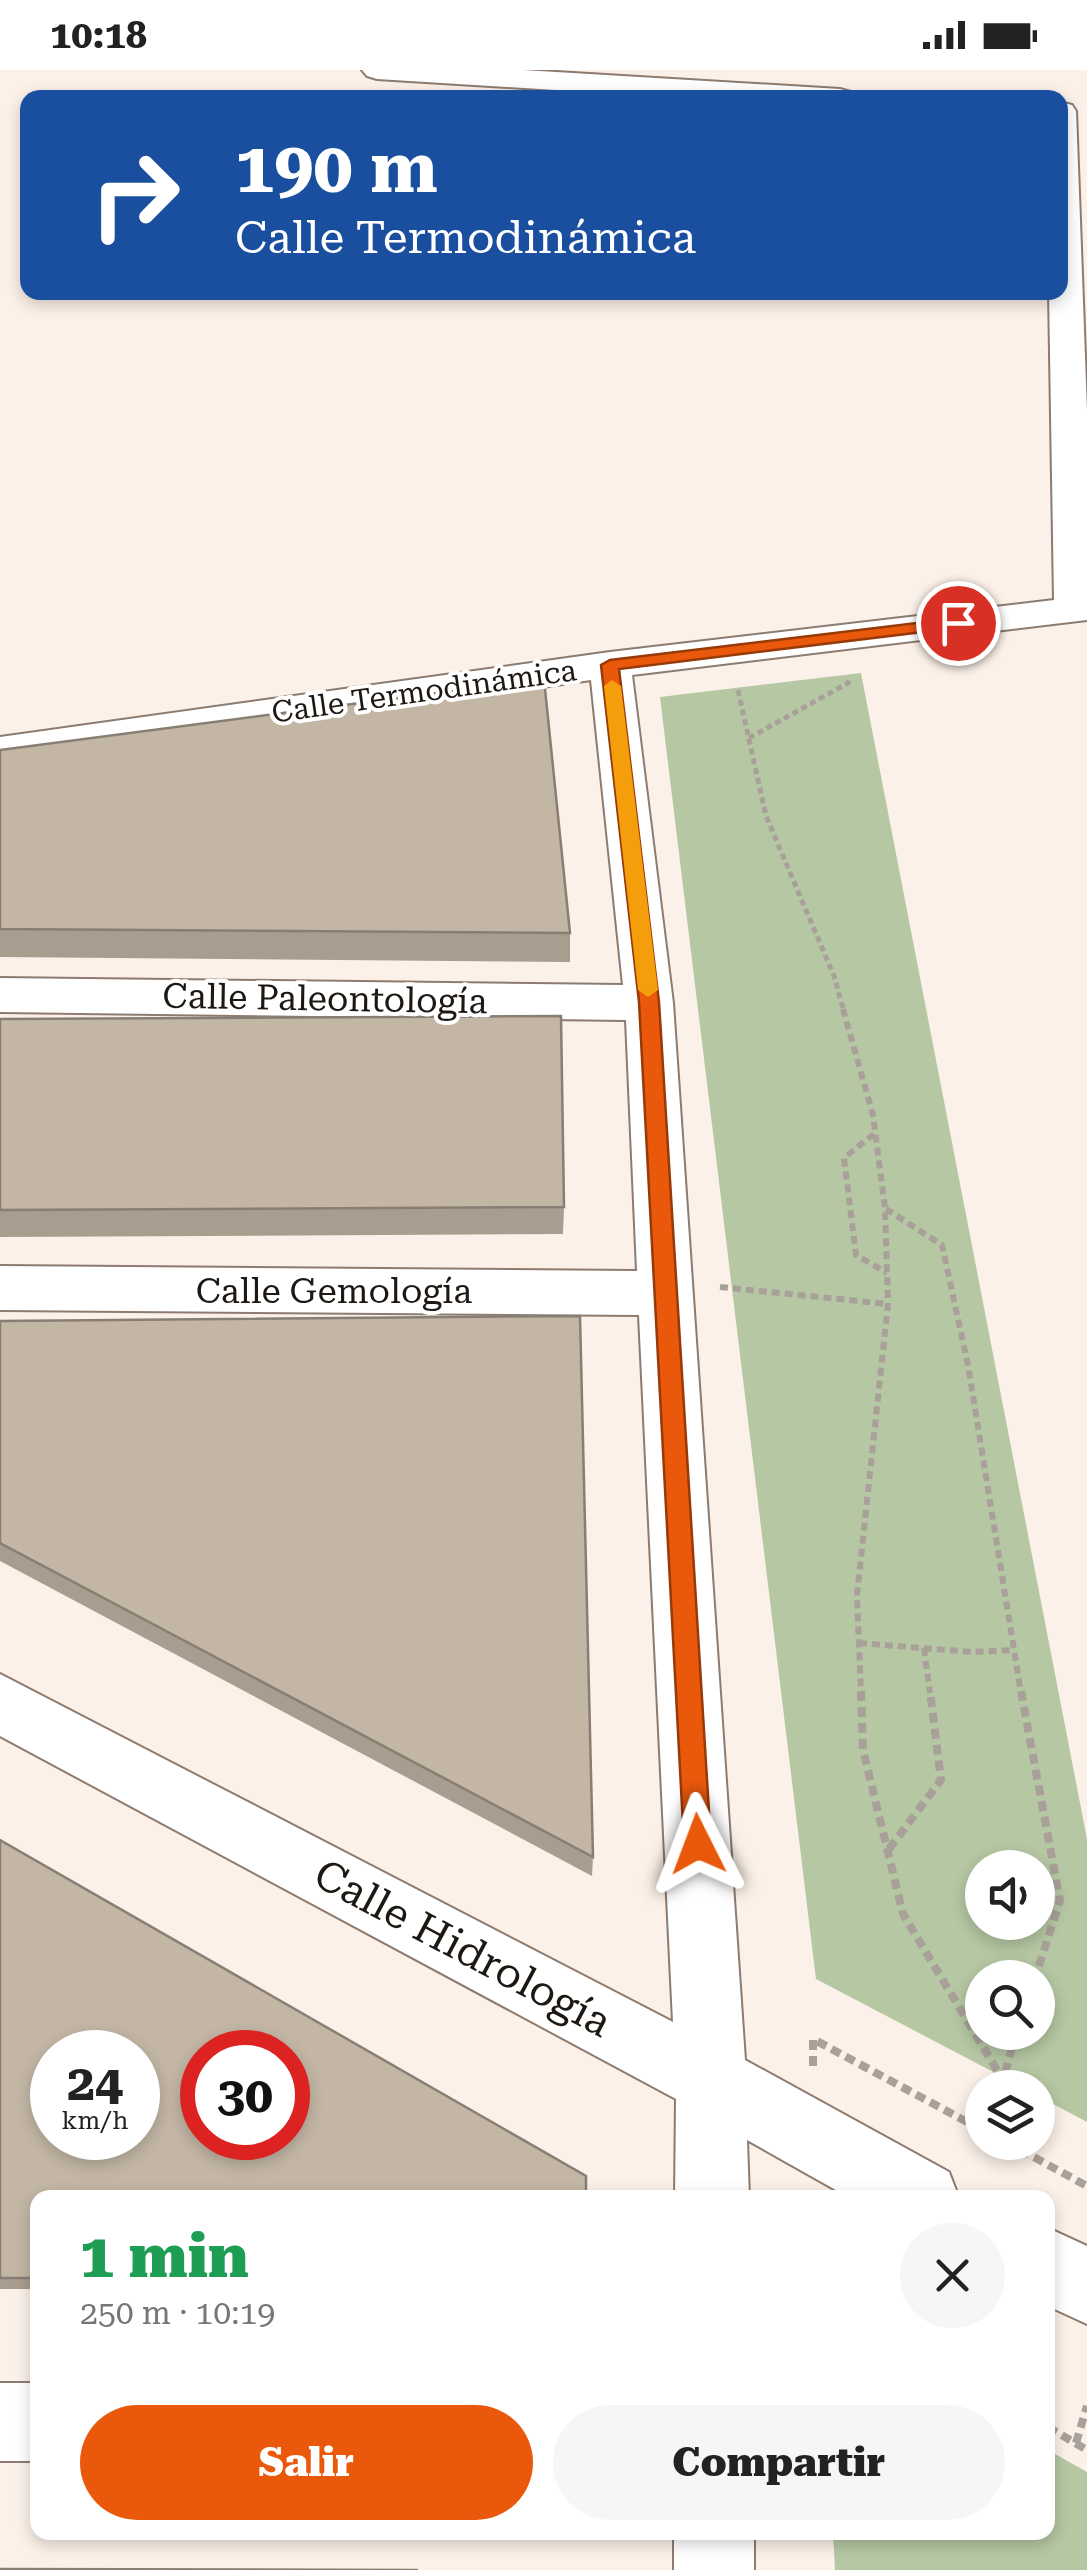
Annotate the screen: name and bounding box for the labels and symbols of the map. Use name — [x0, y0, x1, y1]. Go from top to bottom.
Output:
pin — [916, 581, 1001, 666]
street label: Calle Termodinámica — [269, 652, 579, 730]
street label: Calle Paleontología — [162, 976, 488, 1022]
street label: Calle Gemología — [196, 1271, 472, 1312]
position arrow — [646, 1792, 750, 1896]
street label: Calle Hidrología — [306, 1849, 620, 2047]
speed limit sign: 30 — [180, 2030, 310, 2160]

